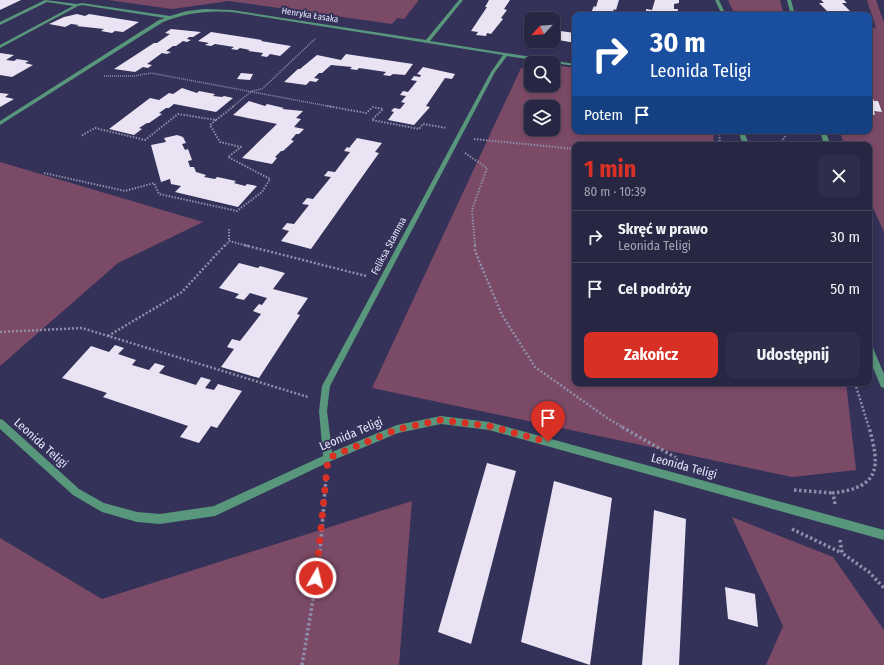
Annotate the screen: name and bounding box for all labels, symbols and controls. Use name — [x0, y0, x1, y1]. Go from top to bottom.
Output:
street label: Henryka Łasaka — [281, 6, 340, 25]
north arrow — [524, 12, 560, 48]
map controls — [524, 12, 560, 136]
text: 30 m — [650, 26, 706, 59]
icon: right — [584, 28, 636, 80]
button: search — [524, 56, 560, 92]
text: Leonida Teligi — [650, 60, 751, 82]
button: layers — [524, 100, 560, 136]
icon: arrive — [631, 104, 653, 126]
text: Potem — [584, 106, 623, 124]
text: 1 min — [584, 155, 636, 183]
button: close — [818, 155, 860, 197]
text: 80 m · 10:39 — [584, 184, 646, 199]
street label: Feliksa Stamma — [369, 215, 409, 277]
text: Skręć w prawo — [618, 220, 708, 238]
icon: right — [584, 226, 606, 248]
text: 30 m — [830, 228, 860, 246]
text: Leonida Teligi — [618, 238, 691, 253]
icon: arrive — [584, 278, 606, 300]
text: Cel podróży — [618, 280, 691, 298]
text: 50 m — [830, 280, 860, 298]
button: Zakończ — [584, 332, 718, 378]
button: Udostępnij — [726, 332, 860, 378]
pin — [531, 401, 565, 442]
icon: arrive — [537, 407, 559, 429]
street label: Leonida Teligi — [317, 414, 385, 454]
street label: Leonida Teligi — [11, 415, 71, 471]
street label: Leonida Teligi — [650, 451, 718, 481]
position arrow — [295, 557, 337, 599]

